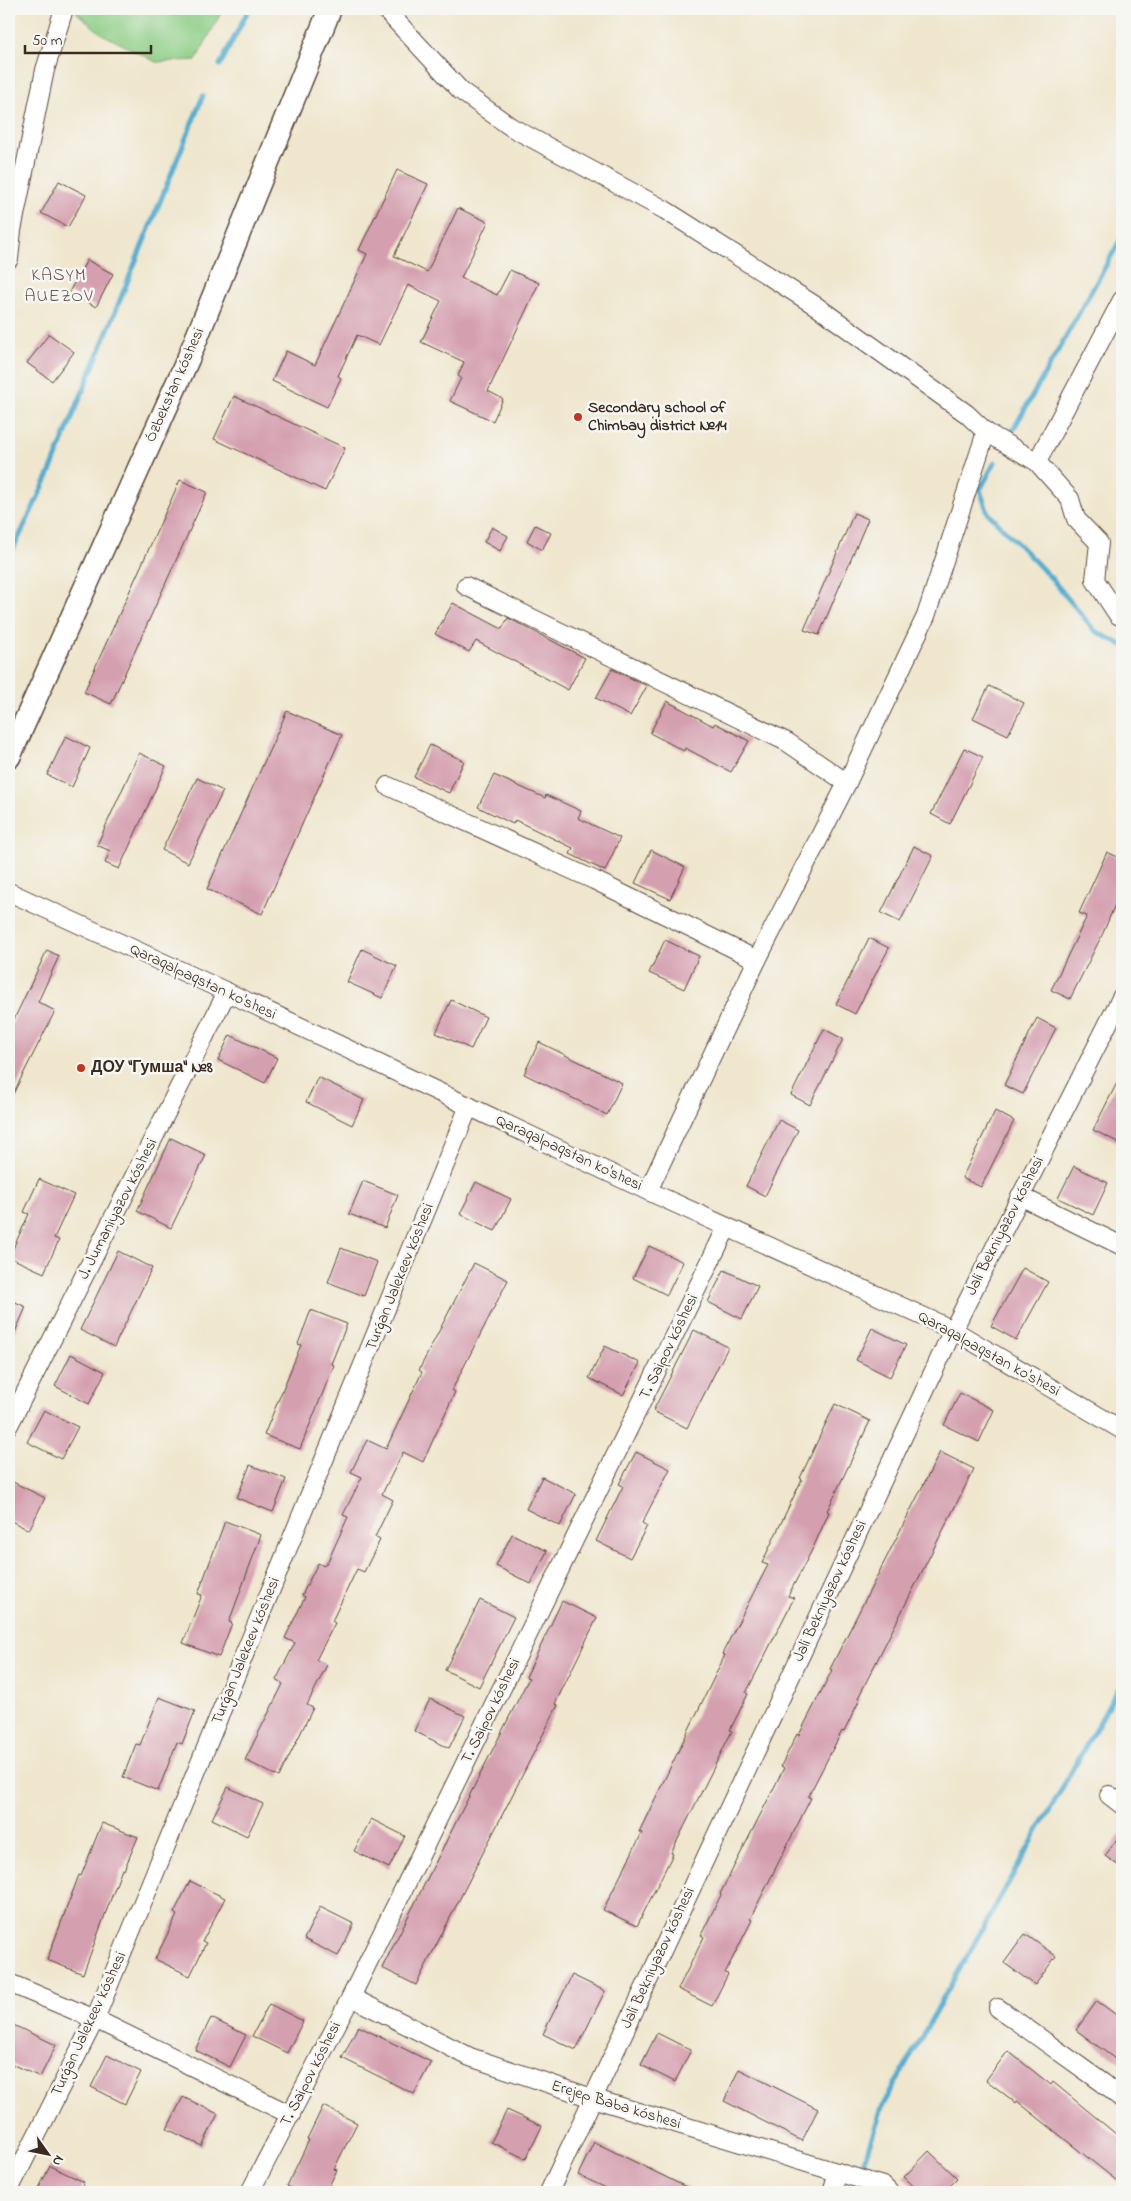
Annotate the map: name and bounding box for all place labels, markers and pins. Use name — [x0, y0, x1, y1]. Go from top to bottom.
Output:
place label: Secondary school of Chimbay district №14 — [588, 396, 727, 439]
marker: Secondary school of Chimbay district №14 — [572, 411, 584, 423]
place label: ДОУ "Гумша" №8 — [91, 1056, 213, 1080]
marker: ДОУ "Гумша" №8 — [75, 1062, 87, 1074]

